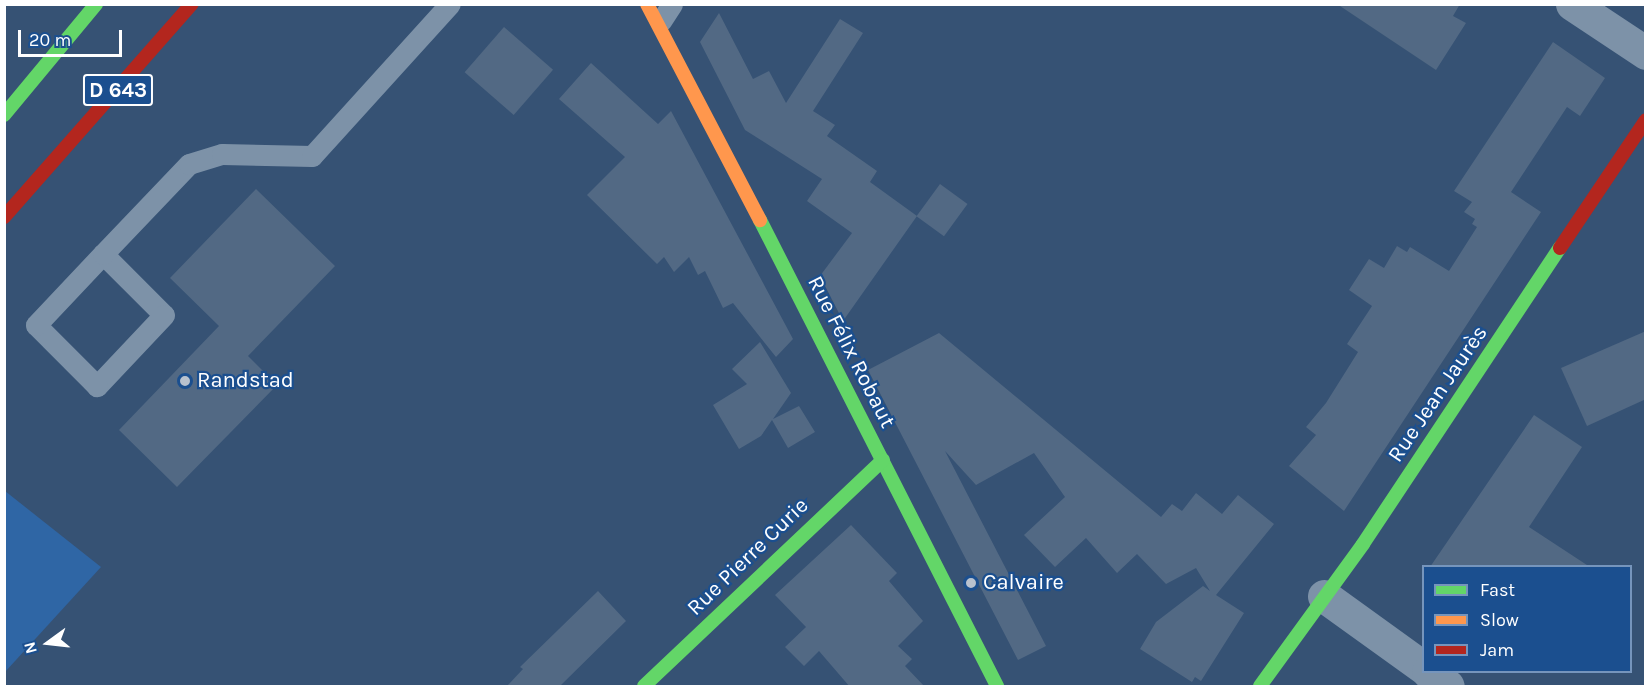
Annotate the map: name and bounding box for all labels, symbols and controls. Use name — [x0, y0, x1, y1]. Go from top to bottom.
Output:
scale bar — [21, 18, 124, 56]
text: 20 m — [29, 29, 71, 51]
road number: D 643 — [82, 72, 154, 108]
street label: Rue Félix Robaut — [801, 272, 901, 432]
street label: Rue Jean Jaurès — [1383, 321, 1493, 467]
place label: Randstad — [197, 368, 294, 394]
marker: Randstad — [178, 374, 192, 388]
street label: Rue Pierre Curie — [682, 492, 814, 622]
legend — [1422, 565, 1632, 673]
place label: Calvaire — [983, 570, 1064, 596]
marker: Calvaire — [964, 576, 978, 590]
text: Fast — [1480, 579, 1515, 601]
text: Slow — [1480, 609, 1519, 631]
north arrow — [18, 613, 78, 673]
text: Jam — [1480, 639, 1514, 661]
text: N — [19, 640, 41, 656]

